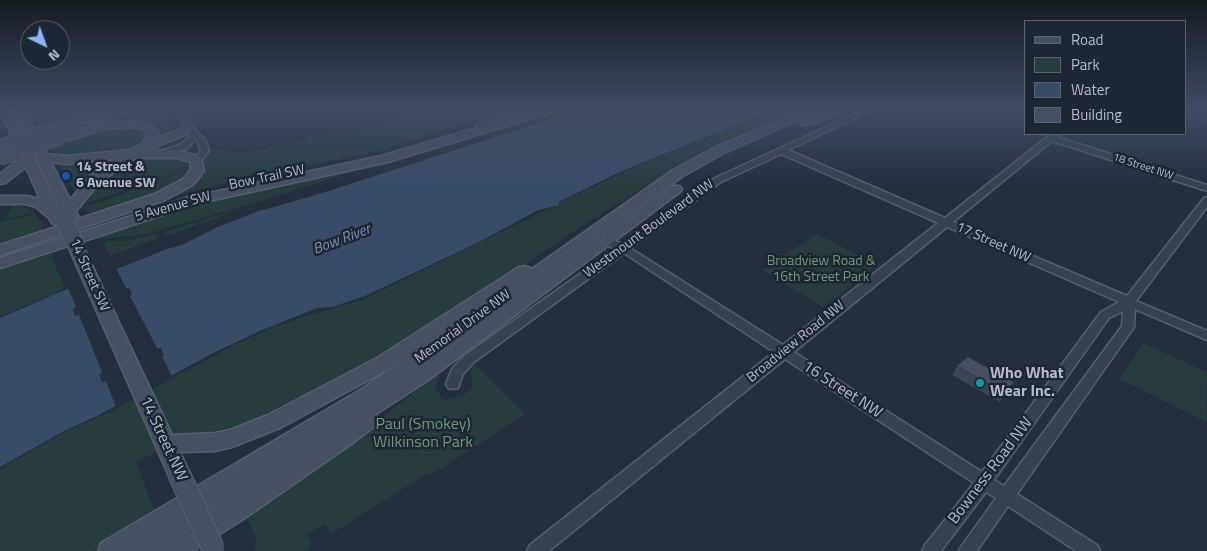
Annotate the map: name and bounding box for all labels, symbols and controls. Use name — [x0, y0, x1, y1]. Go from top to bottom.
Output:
north arrow — [20, 20, 70, 70]
legend — [1024, 20, 1187, 135]
text: Road — [1071, 28, 1103, 51]
text: N — [44, 45, 65, 67]
text: Park — [1071, 53, 1100, 76]
text: Water — [1071, 78, 1110, 101]
text: Building — [1071, 103, 1122, 126]
street label: 18 Street NW — [1111, 151, 1175, 183]
place label: 14 Street & 6 Avenue SW — [76, 160, 156, 192]
street label: Bow Trail SW — [228, 162, 306, 194]
marker: 14 Street & 6 Avenue SW — [60, 170, 72, 182]
street label: Westmount Boulevard NW — [581, 176, 717, 282]
street label: 5 Avenue SW — [133, 188, 213, 226]
street label: 17 Street NW — [953, 219, 1033, 267]
water label: Bow River — [311, 221, 373, 259]
street label: 14 Street SW — [65, 236, 113, 314]
park label: Broadview Road & 16th Street Park — [767, 254, 875, 286]
street label: Memorial Drive NW — [412, 287, 514, 367]
street label: Broadview Road NW — [744, 297, 848, 387]
street label: 16 Street NW — [799, 357, 885, 423]
place label: Who What Wear Inc. — [990, 364, 1063, 402]
marker: Who What Wear Inc. — [974, 377, 986, 389]
street label: 14 Street NW — [135, 394, 191, 484]
street label: Bowness Road NW — [945, 414, 1037, 528]
park label: Paul (Smokey) Wilkinson Park — [373, 415, 473, 453]

